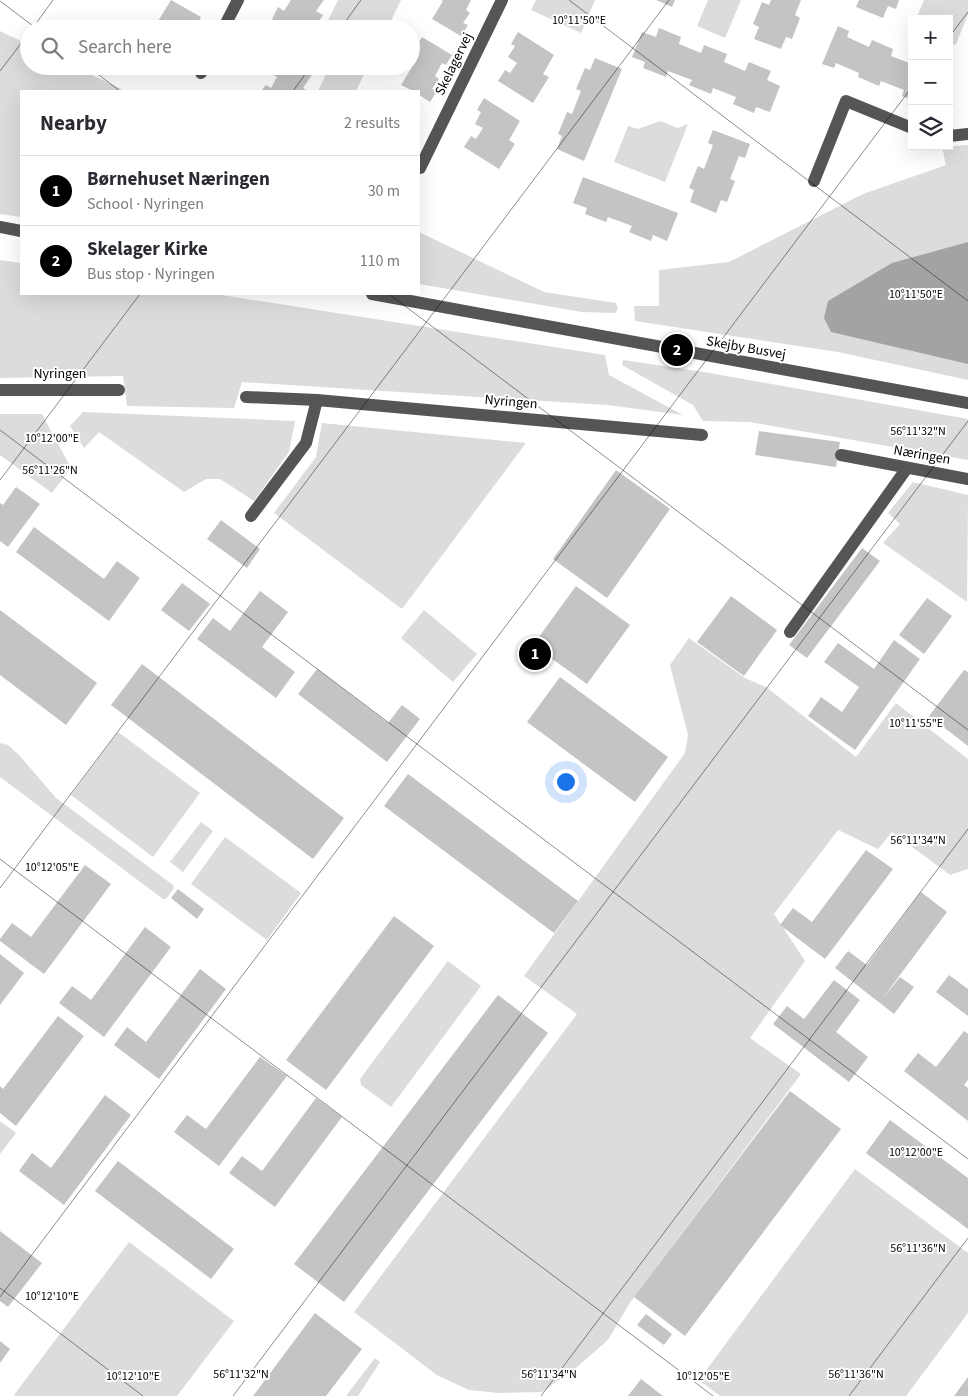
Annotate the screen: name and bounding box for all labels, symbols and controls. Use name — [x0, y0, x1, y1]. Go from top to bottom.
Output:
text: 10°11'50"E — [552, 12, 606, 29]
map controls — [908, 15, 953, 150]
button: + — [908, 15, 953, 60]
search box — [20, 20, 420, 75]
street label: Skelagervej — [430, 29, 478, 99]
icon: search — [38, 34, 66, 62]
text: Search here — [78, 34, 172, 61]
button: − — [908, 60, 953, 105]
button: layers — [908, 105, 953, 150]
text: Nearby — [40, 108, 107, 138]
text: 2 results — [344, 112, 400, 134]
text: Børnehuset Næringen — [87, 166, 270, 193]
text: 1 — [52, 180, 60, 202]
text: 30 m — [368, 180, 400, 202]
text: School · Nyringen — [87, 193, 204, 215]
text: Skelager Kirke — [87, 236, 208, 263]
text: 2 — [52, 250, 60, 272]
text: 110 m — [360, 250, 400, 272]
text: Bus stop · Nyringen — [87, 263, 215, 285]
text: 10°11'50"E — [889, 286, 943, 303]
pin: 2 — [661, 331, 693, 369]
street label: Skejby Busvej — [705, 331, 787, 365]
street label: Nyringen — [33, 364, 87, 384]
street label: Nyringen — [484, 390, 538, 414]
text: 56°11'32"N — [890, 423, 946, 440]
text: 10°12'00"E — [25, 430, 79, 447]
street label: Næringen — [892, 440, 952, 470]
text: 56°11'26"N — [22, 462, 78, 479]
pin: 1 — [519, 635, 551, 673]
text: 10°11'55"E — [889, 715, 943, 732]
your location — [553, 769, 579, 795]
text: 56°11'34"N — [890, 832, 946, 849]
text: 10°12'05"E — [25, 859, 79, 876]
text: 10°12'00"E — [889, 1144, 943, 1161]
text: 56°11'36"N — [890, 1240, 946, 1257]
text: 10°12'10"E — [25, 1288, 79, 1305]
text: 56°11'32"N — [213, 1366, 269, 1383]
text: 56°11'34"N — [521, 1366, 577, 1383]
text: 56°11'36"N — [828, 1366, 884, 1383]
text: 10°12'10"E — [106, 1368, 160, 1385]
text: 10°12'05"E — [676, 1368, 730, 1385]

